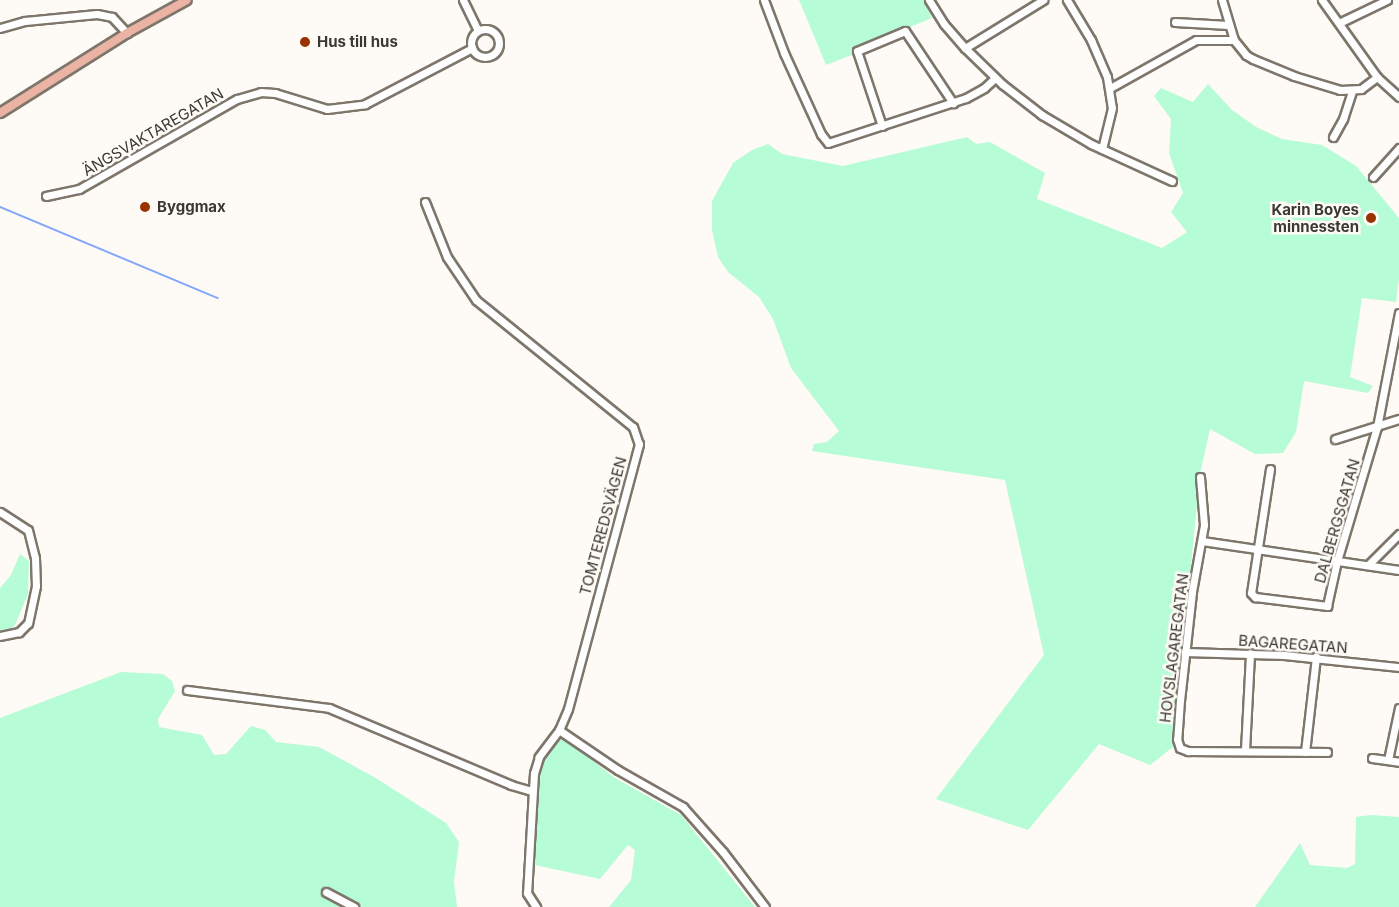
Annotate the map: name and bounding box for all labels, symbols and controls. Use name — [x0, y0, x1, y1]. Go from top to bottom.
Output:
place label: Hus till hus — [317, 33, 398, 51]
marker: Hus till hus — [298, 35, 312, 49]
street label: ÄNGSVAKTAREGATAN — [79, 84, 227, 180]
place label: Byggmax — [157, 198, 226, 216]
marker: Byggmax — [138, 200, 152, 214]
place label: Karin Boyes minnessten — [1271, 200, 1359, 235]
marker: Karin Boyes minnessten — [1364, 211, 1378, 225]
street label: TOMTEREDSVÄGEN — [576, 455, 630, 597]
street label: DALBERGSGATAN — [1311, 457, 1363, 585]
street label: HOVSLAGAREGATAN — [1156, 572, 1192, 724]
street label: BAGAREGATAN — [1238, 631, 1348, 657]

